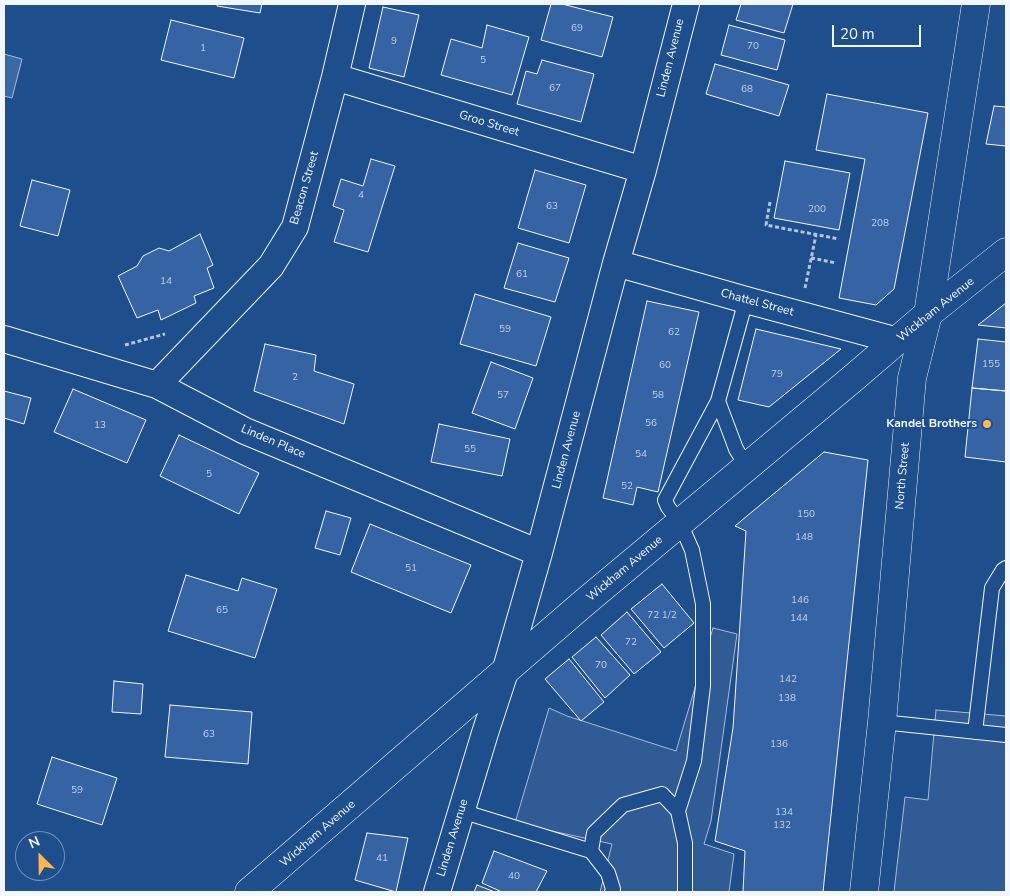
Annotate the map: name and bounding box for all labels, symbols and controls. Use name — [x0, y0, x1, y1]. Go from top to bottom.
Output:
scale bar — [835, 15, 924, 47]
street label: Linden Avenue — [654, 17, 688, 99]
house number: 69 — [571, 23, 583, 35]
text: 20 m — [840, 24, 875, 44]
house number: 9 — [391, 36, 397, 48]
house number: 70 — [747, 41, 759, 53]
house number: 1 — [200, 43, 206, 55]
house number: 5 — [480, 55, 486, 67]
house number: 67 — [549, 83, 561, 95]
house number: 68 — [741, 84, 753, 96]
street label: Groo Street — [457, 108, 521, 140]
street label: Beacon Street — [288, 150, 322, 226]
house number: 4 — [358, 190, 364, 202]
house number: 63 — [546, 201, 558, 213]
house number: 200 — [808, 204, 826, 216]
house number: 208 — [871, 218, 889, 230]
house number: 61 — [516, 269, 528, 281]
street label: Wickham Avenue — [895, 275, 977, 345]
house number: 14 — [160, 276, 172, 288]
street label: Chattel Street — [719, 286, 795, 320]
house number: 59 — [499, 324, 511, 336]
house number: 62 — [668, 327, 680, 339]
house number: 155 — [982, 359, 1000, 371]
house number: 60 — [659, 360, 671, 372]
house number: 79 — [771, 369, 783, 381]
house number: 2 — [292, 372, 298, 384]
house number: 57 — [497, 390, 509, 402]
house number: 58 — [652, 390, 664, 402]
street label: Linden Avenue — [550, 409, 584, 491]
place label: Kandel Brothers — [886, 417, 977, 431]
house number: 56 — [645, 418, 657, 430]
marker: Kandel Brothers — [981, 418, 993, 430]
house number: 13 — [94, 420, 106, 432]
street label: Linden Place — [239, 422, 307, 462]
street label: North Street — [893, 442, 913, 510]
house number: 55 — [464, 444, 476, 456]
house number: 54 — [635, 449, 647, 461]
house number: 5 — [206, 469, 212, 481]
house number: 52 — [621, 481, 633, 493]
house number: 150 — [797, 509, 815, 521]
house number: 148 — [795, 532, 813, 544]
street label: Wickham Avenue — [584, 533, 666, 605]
house number: 51 — [405, 563, 417, 575]
house number: 146 — [791, 595, 809, 607]
house number: 65 — [216, 605, 228, 617]
house number: 72 1/2 — [647, 610, 677, 622]
house number: 144 — [790, 613, 808, 625]
house number: 72 — [625, 637, 637, 649]
house number: 70 — [595, 660, 607, 672]
house number: 142 — [779, 674, 797, 686]
house number: 138 — [778, 693, 796, 705]
house number: 63 — [203, 729, 215, 741]
house number: 136 — [770, 739, 788, 751]
house number: 59 — [71, 785, 83, 797]
street label: Wickham Avenue — [277, 797, 359, 871]
street label: Linden Avenue — [434, 798, 472, 878]
house number: 134 — [775, 807, 793, 819]
house number: 132 — [773, 820, 791, 832]
north arrow — [15, 831, 65, 881]
text: N — [26, 832, 43, 853]
house number: 41 — [376, 853, 388, 865]
house number: 40 — [508, 871, 520, 883]

